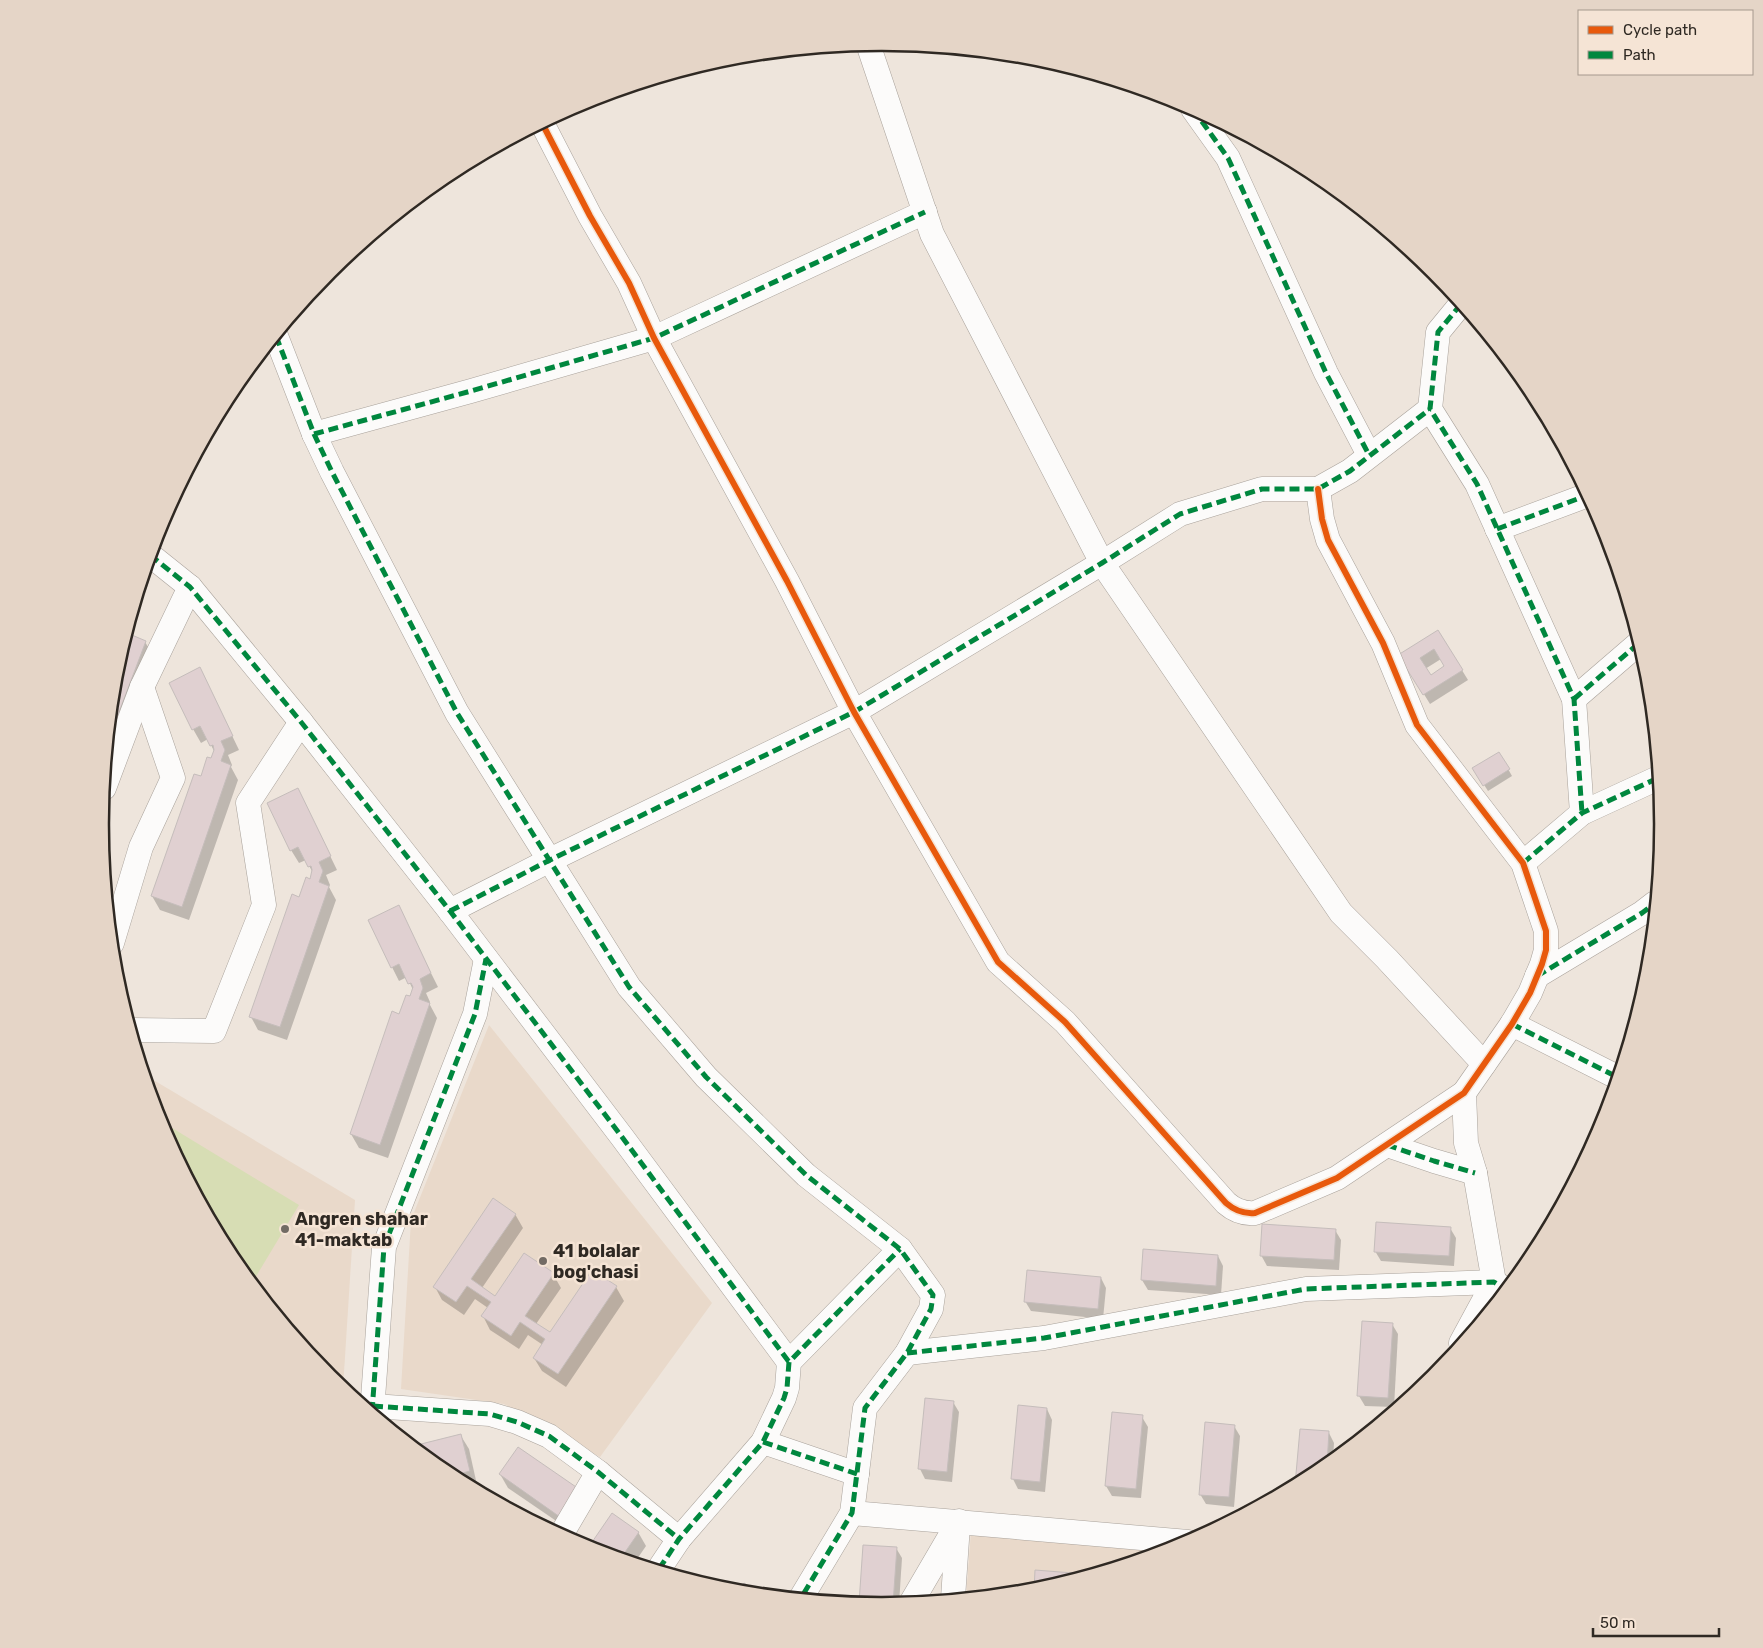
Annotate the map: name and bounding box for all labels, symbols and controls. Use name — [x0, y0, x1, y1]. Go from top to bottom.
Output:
legend — [1578, 10, 1753, 75]
text: Cycle path — [1623, 21, 1697, 39]
text: Path — [1623, 46, 1656, 64]
place label: Angren shahar 41-maktab — [295, 1208, 428, 1251]
marker: Angren shahar 41-maktab — [279, 1223, 291, 1235]
place label: 41 bolalar bog'chasi — [553, 1240, 640, 1283]
marker: 41 bolalar bog'chasi — [537, 1255, 549, 1267]
scale bar — [1593, 1606, 1719, 1638]
text: 50 m — [1600, 1614, 1635, 1632]

